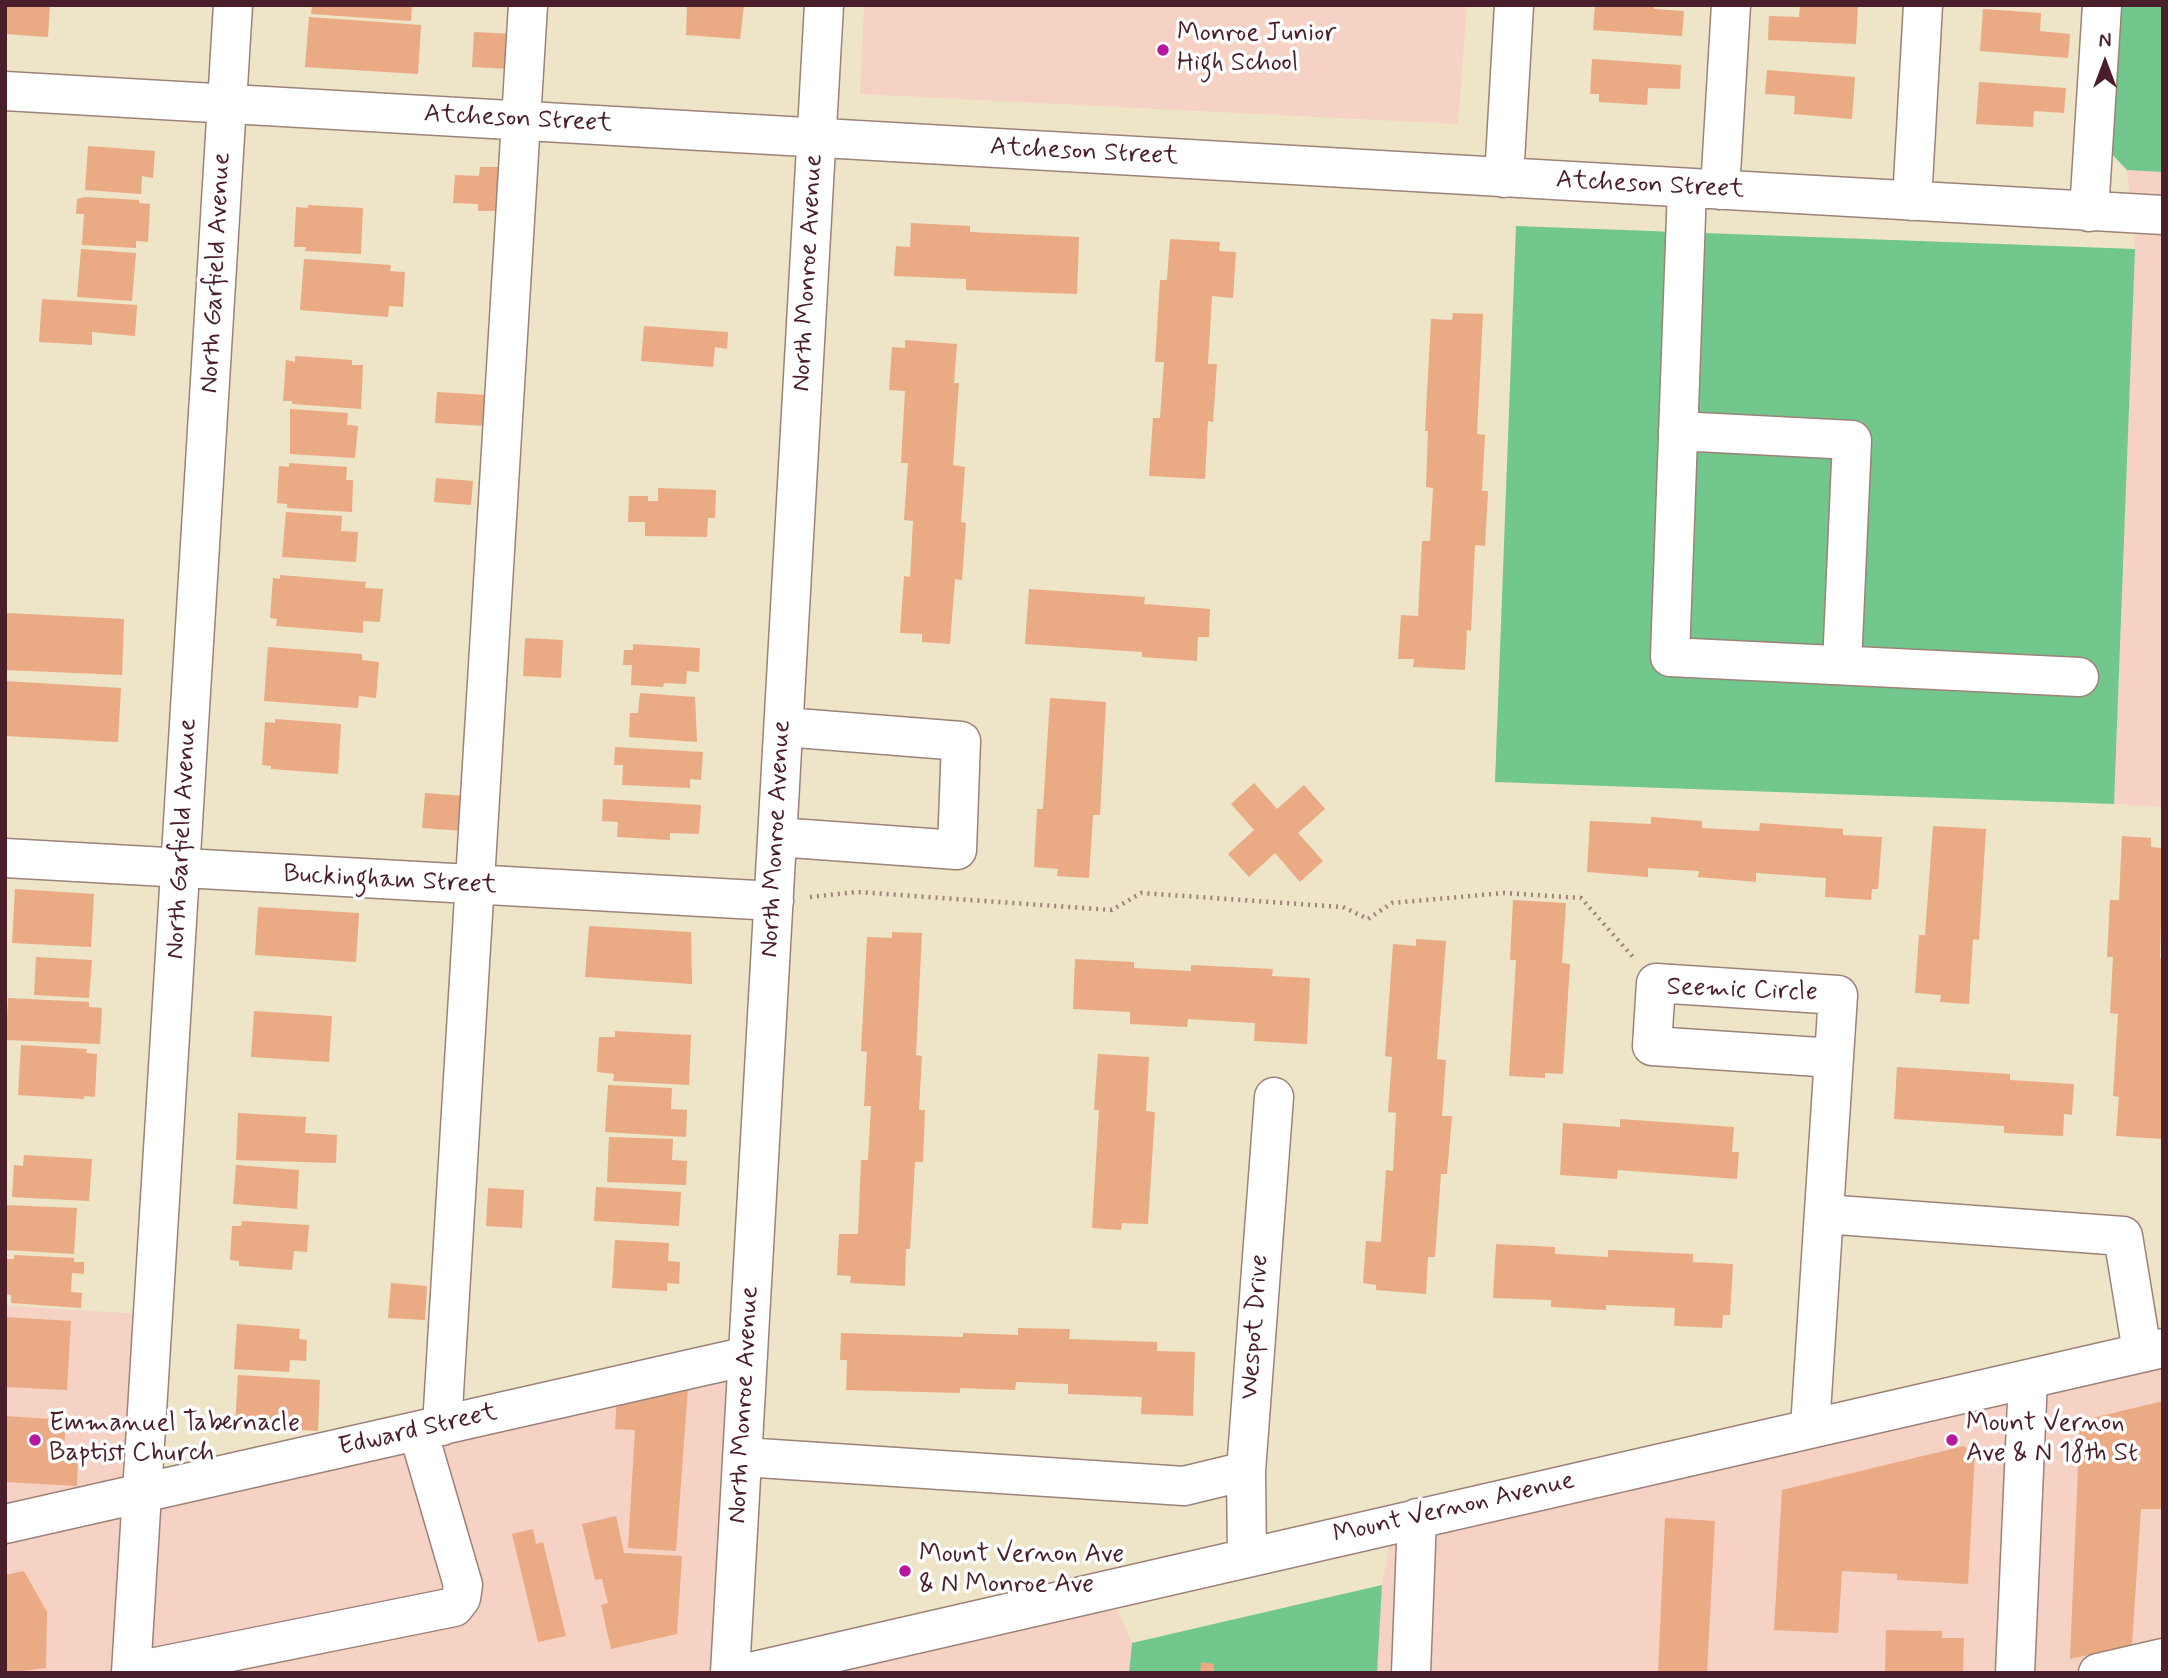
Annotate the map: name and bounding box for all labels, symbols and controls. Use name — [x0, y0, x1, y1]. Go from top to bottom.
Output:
place label: Monroe Junior High School — [1177, 19, 1336, 80]
north arrow — [2070, 28, 2140, 98]
text: N — [2099, 29, 2111, 54]
marker: Monroe Junior High School — [1155, 42, 1171, 58]
street label: Atcheson Street — [423, 99, 613, 141]
street label: Atcheson Street — [989, 132, 1179, 174]
street label: North Garfield Avenue — [195, 152, 239, 394]
street label: North Monroe Avenue — [787, 153, 831, 393]
street label: Atcheson Street — [1555, 165, 1745, 207]
street label: North Garfield Avenue — [161, 718, 205, 960]
street label: North Monroe Avenue — [755, 719, 799, 959]
street label: Buckingham Street — [282, 860, 498, 902]
street label: Seemic Circle — [1666, 973, 1818, 1009]
street label: Wespot Drive — [1235, 1253, 1277, 1401]
street label: North Monroe Avenue — [723, 1285, 767, 1525]
street label: Edward Street — [336, 1398, 500, 1464]
place label: Emmanuel Tabernacle Baptist Church — [49, 1409, 300, 1470]
place label: Mount Vernon Ave & N 18th St — [1966, 1409, 2138, 1470]
marker: Emmanuel Tabernacle Baptist Church — [27, 1432, 43, 1448]
marker: Mount Vernon Ave & N 18th St — [1944, 1432, 1960, 1448]
street label: Mount Vernon Avenue — [1330, 1466, 1578, 1552]
place label: Mount Vernon Ave & N Monroe Ave — [919, 1540, 1124, 1602]
marker: Mount Vernon Ave & N Monroe Ave — [897, 1563, 913, 1579]

